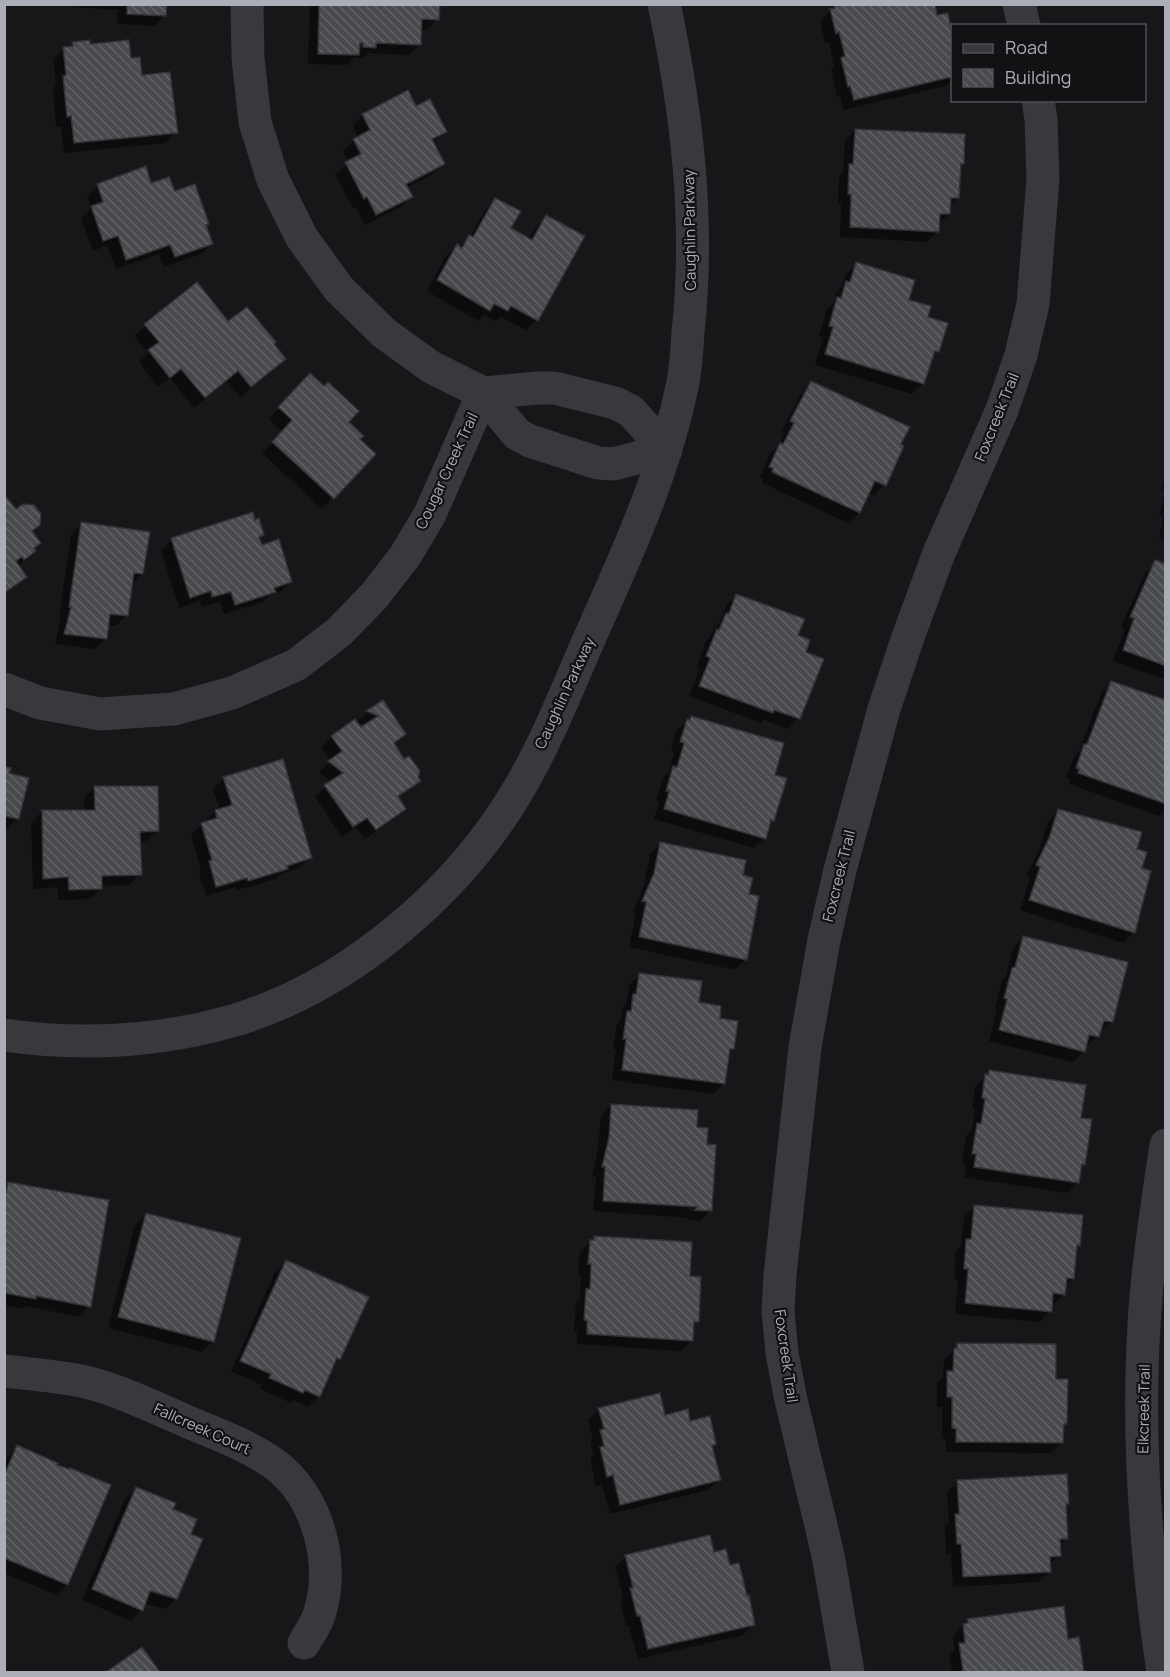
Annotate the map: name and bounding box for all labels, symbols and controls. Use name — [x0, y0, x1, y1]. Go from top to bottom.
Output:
legend — [951, 24, 1146, 102]
text: Road — [1005, 35, 1048, 59]
text: Building — [1005, 65, 1071, 89]
street label: Caughlin Parkway — [678, 169, 701, 291]
street label: Foxcreek Trail — [969, 369, 1024, 464]
street label: Cougar Creek Trail — [410, 409, 483, 533]
street label: Caughlin Parkway — [529, 633, 600, 752]
street label: Foxcreek Trail — [817, 828, 860, 924]
street label: Foxcreek Trail — [770, 1308, 803, 1404]
street label: Elkcreek Trail — [1132, 1364, 1155, 1454]
street label: Fallcreek Court — [150, 1398, 254, 1459]

